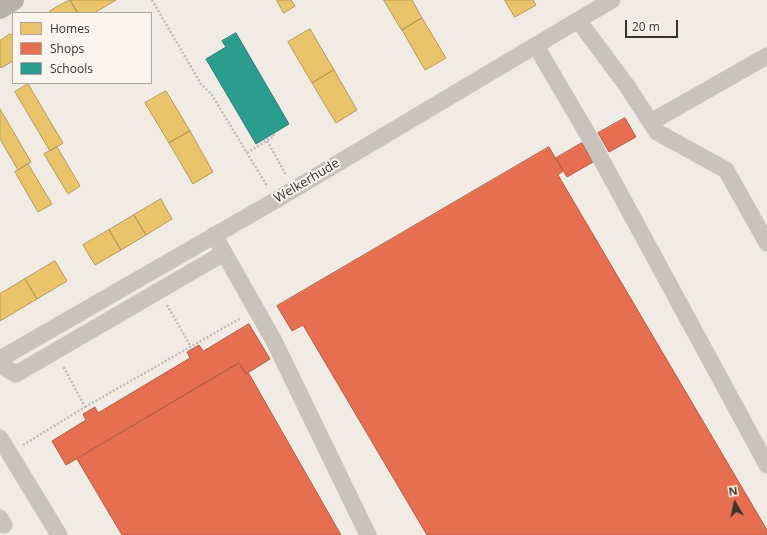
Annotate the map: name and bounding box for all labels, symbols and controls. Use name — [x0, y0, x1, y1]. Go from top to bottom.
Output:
legend — [12, 12, 152, 84]
scale bar — [627, 12, 680, 38]
text: 20 m — [632, 18, 660, 35]
text: Homes — [50, 20, 90, 37]
text: Shops — [50, 40, 84, 57]
text: Schools — [50, 60, 93, 77]
street label: Welkerhude — [272, 155, 342, 207]
north arrow — [715, 483, 755, 523]
text: N — [727, 483, 739, 499]

